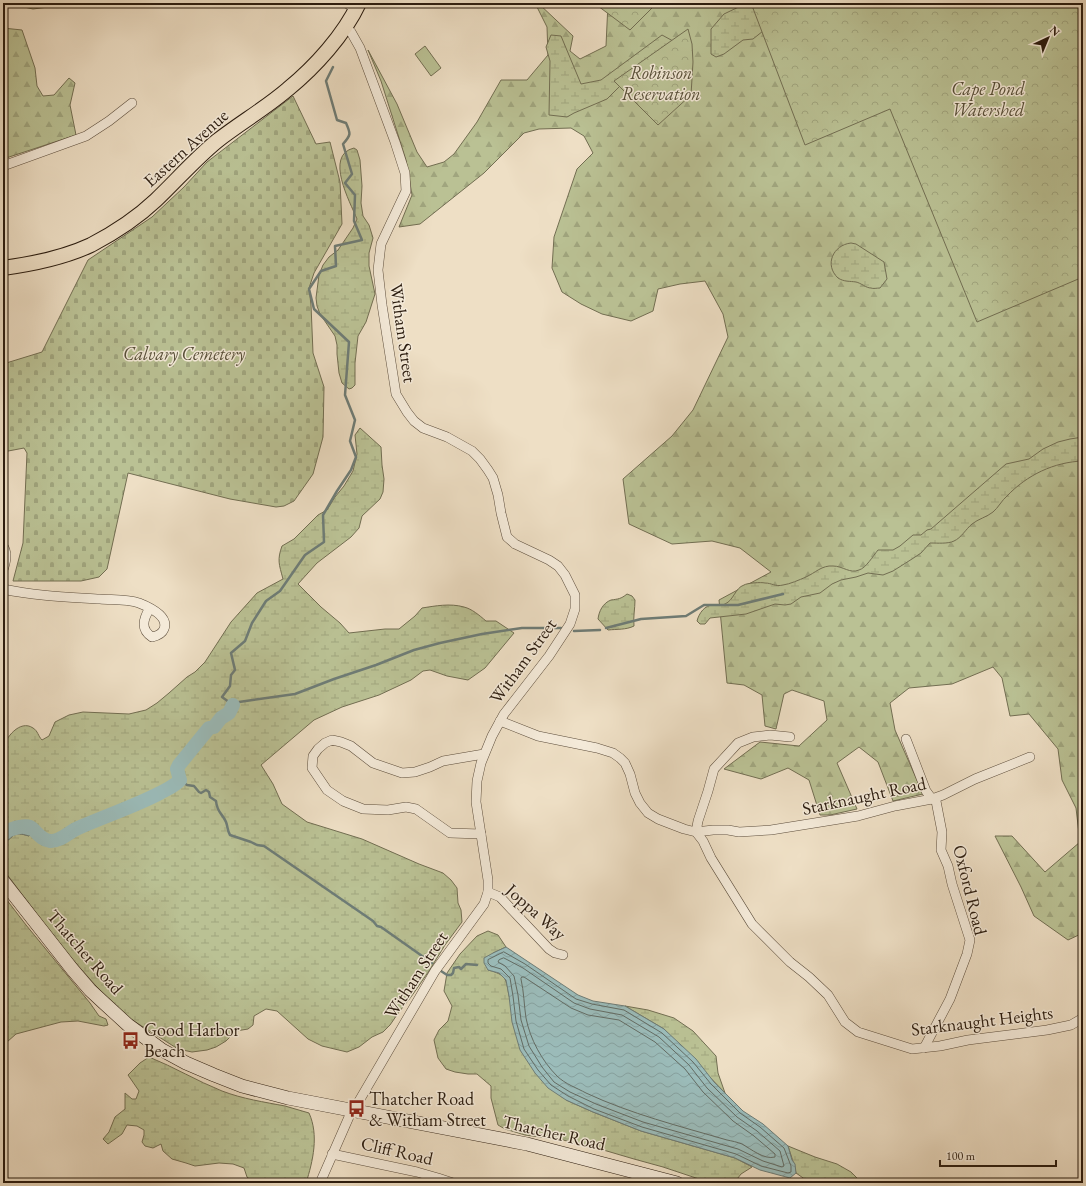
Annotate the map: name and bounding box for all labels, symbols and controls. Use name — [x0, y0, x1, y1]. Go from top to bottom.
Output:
north arrow — [1028, 18, 1068, 58]
text: N — [1047, 23, 1063, 39]
park label: Robinson Reservation — [621, 61, 701, 105]
park label: Cape Pond Watershed — [951, 77, 1025, 121]
street label: Eastern Avenue — [139, 104, 233, 192]
street label: Witham Street — [385, 282, 422, 384]
park label: Calvary Cemetery — [123, 342, 246, 366]
street label: Witham Street — [484, 613, 561, 708]
street label: Starknaught Road — [800, 771, 929, 820]
street label: Oxford Road — [948, 842, 993, 938]
street label: Joppa Way — [500, 877, 572, 945]
street label: Thatcher Road — [42, 904, 129, 1000]
street label: Witham Street — [379, 926, 453, 1023]
street label: Starknaught Heights — [910, 1000, 1054, 1041]
place label: Good Harbor Beach — [144, 1018, 240, 1062]
bus stop icon: Good Harbor Beach — [121, 1030, 141, 1050]
place label: Thatcher Road & Witham Street — [369, 1087, 486, 1131]
bus stop icon: Thatcher Road & Witham Street — [346, 1099, 366, 1119]
street label: Thatcher Road — [500, 1109, 609, 1156]
street label: Cliff Road — [359, 1131, 436, 1170]
scale bar — [940, 1142, 1056, 1168]
text: 100 m — [946, 1148, 976, 1164]

